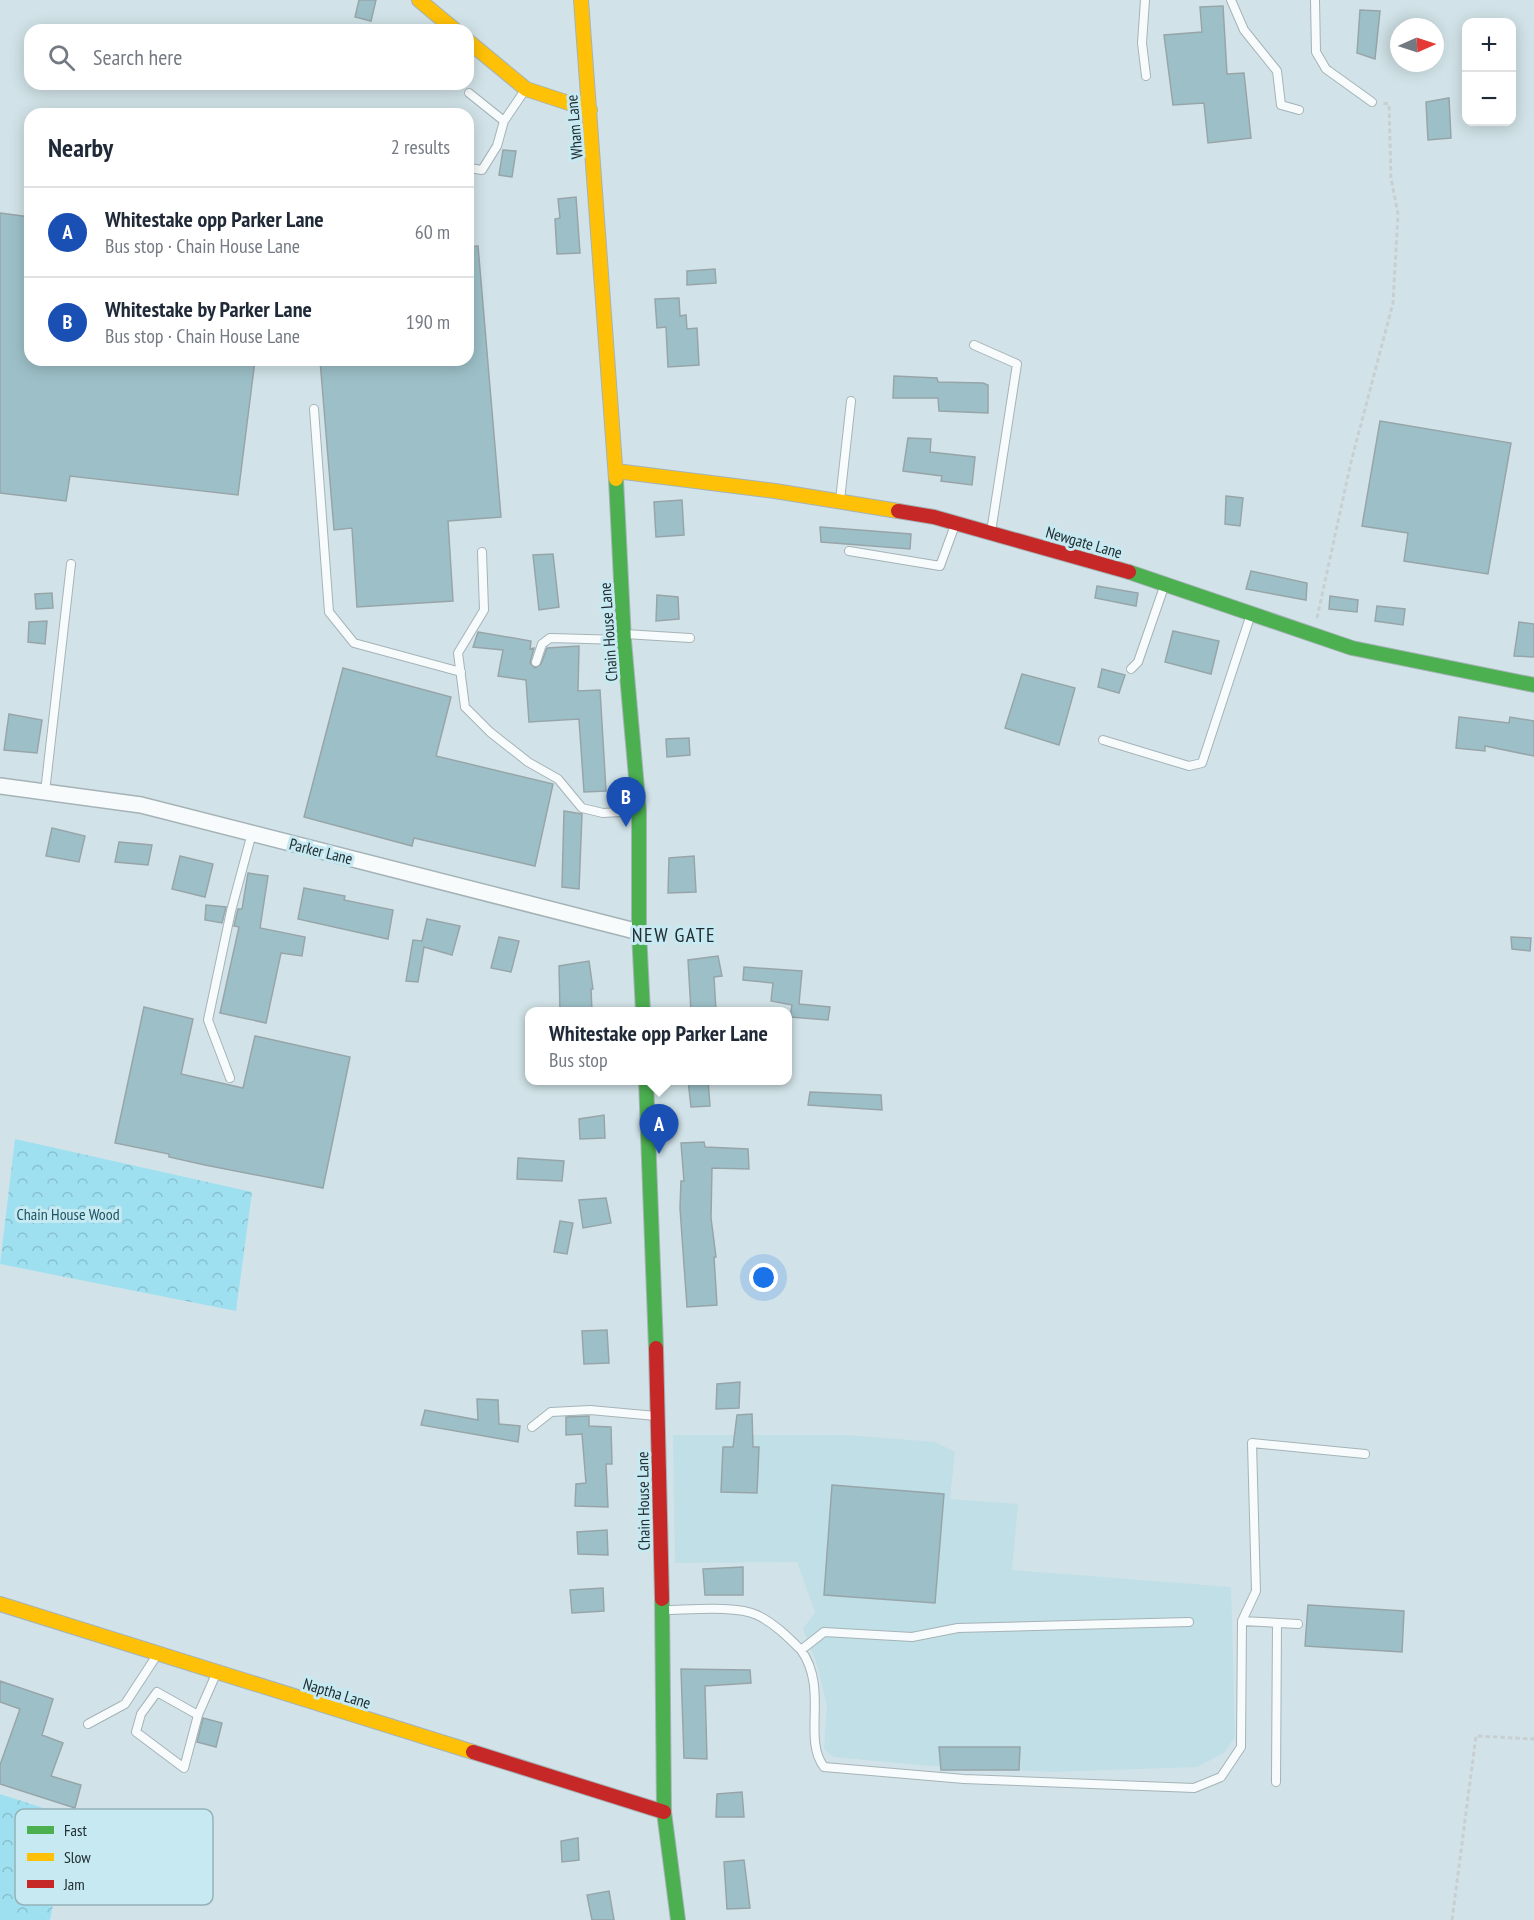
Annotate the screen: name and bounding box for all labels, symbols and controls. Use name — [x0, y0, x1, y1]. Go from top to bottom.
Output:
north arrow — [1390, 18, 1444, 72]
map controls — [1462, 18, 1516, 126]
button: + — [1462, 18, 1516, 72]
search box — [24, 24, 474, 90]
icon: search — [45, 41, 78, 74]
text: Search here — [93, 43, 182, 71]
button: − — [1462, 72, 1516, 126]
street label: Wham Lane — [561, 94, 587, 160]
text: Nearby — [48, 131, 113, 164]
text: 2 results — [391, 134, 450, 160]
text: Whitestake opp Parker Lane — [105, 205, 324, 233]
text: A — [62, 219, 73, 245]
text: 60 m — [415, 219, 450, 245]
text: Bus stop · Chain House Lane — [105, 233, 300, 259]
text: Whitestake by Parker Lane — [105, 295, 312, 323]
text: B — [63, 309, 72, 335]
text: 190 m — [406, 309, 450, 335]
text: Bus stop · Chain House Lane — [105, 323, 300, 349]
street label: Newgate Lane — [1044, 522, 1124, 562]
street label: Chain House Lane — [595, 582, 621, 682]
pin: B — [606, 778, 646, 827]
street label: Parker Lane — [287, 834, 355, 868]
district label: NEW GATE — [632, 922, 716, 948]
popup — [525, 1007, 792, 1085]
text: Whitestake opp Parker Lane — [549, 1019, 768, 1047]
text: Bus stop — [549, 1047, 608, 1073]
pin: A — [640, 1104, 678, 1154]
park label: Chain House Wood — [16, 1204, 120, 1224]
your location — [749, 1263, 778, 1292]
street label: Chain House Lane — [632, 1451, 654, 1551]
street label: Naptha Lane — [301, 1673, 373, 1713]
legend — [15, 1809, 213, 1905]
text: Fast — [64, 1820, 87, 1840]
text: Slow — [64, 1847, 91, 1867]
text: Jam — [63, 1874, 85, 1894]

